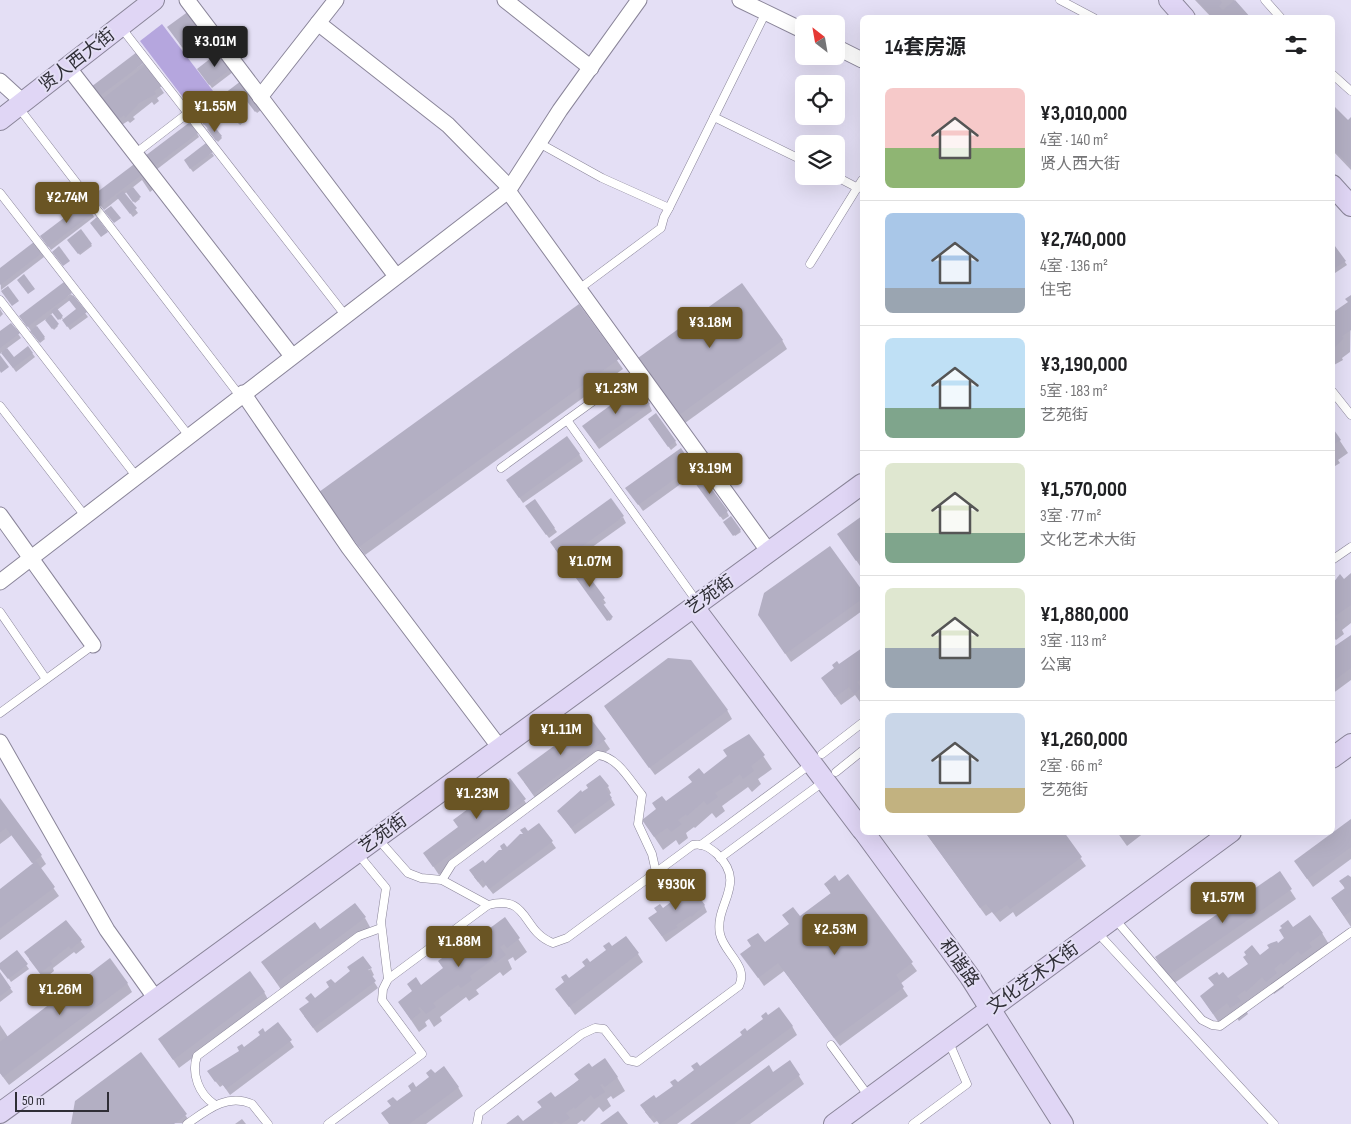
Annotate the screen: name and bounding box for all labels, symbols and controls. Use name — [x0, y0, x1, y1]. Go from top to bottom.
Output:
north arrow — [795, 15, 845, 65]
map controls — [795, 15, 845, 185]
street label: 贤人西大街 — [35, 24, 119, 96]
pin: ¥3.01M — [174, 26, 256, 68]
icon: filters — [1282, 31, 1310, 59]
text: ¥3.01M — [194, 32, 236, 51]
text: 14套房源 — [885, 35, 966, 60]
button: locate — [795, 75, 845, 125]
pin: ¥1.55M — [174, 90, 256, 133]
text: ¥1.55M — [194, 97, 236, 116]
text: ¥3,010,000 — [1040, 101, 1127, 126]
icon: home — [925, 108, 985, 168]
text: 4室 · 140 m² — [1040, 131, 1108, 150]
button: layers — [795, 135, 845, 185]
text: 贤人西大街 — [1040, 155, 1120, 174]
pin: ¥2.74M — [26, 182, 108, 224]
text: ¥2.74M — [46, 188, 88, 207]
text: ¥2,740,000 — [1040, 227, 1126, 252]
icon: home — [925, 233, 985, 293]
text: 4室 · 136 m² — [1040, 257, 1108, 276]
text: 住宅 — [1040, 281, 1072, 300]
pin: ¥3.18M — [669, 306, 751, 349]
text: ¥3.18M — [688, 313, 732, 332]
text: ¥3,190,000 — [1040, 352, 1127, 377]
icon: home — [925, 358, 985, 418]
pin: ¥1.23M — [575, 372, 657, 415]
text: ¥1.23M — [594, 379, 638, 398]
text: 5室 · 183 m² — [1040, 382, 1108, 401]
text: 艺苑街 — [1040, 406, 1088, 425]
pin: ¥3.19M — [669, 452, 751, 495]
text: ¥3.19M — [688, 459, 732, 478]
text: ¥1,570,000 — [1040, 477, 1127, 502]
icon: home — [925, 483, 985, 543]
text: 3室 · 77 m² — [1040, 507, 1102, 526]
text: 文化艺术大街 — [1040, 531, 1136, 550]
pin: ¥1.07M — [549, 546, 631, 588]
text: ¥1.07M — [569, 552, 611, 571]
street label: 艺苑街 — [682, 571, 738, 619]
text: ¥1,880,000 — [1040, 602, 1129, 627]
icon: home — [925, 608, 985, 668]
text: 3室 · 113 m² — [1040, 632, 1107, 651]
text: 公寓 — [1040, 656, 1072, 675]
pin: ¥1.11M — [520, 714, 602, 756]
text: ¥1.11M — [540, 720, 582, 739]
text: ¥1,260,000 — [1040, 727, 1128, 752]
icon: home — [925, 733, 985, 793]
text: 2室 · 66 m² — [1040, 757, 1103, 776]
pin: ¥1.23M — [436, 778, 518, 820]
text: 艺苑街 — [1040, 781, 1088, 800]
text: ¥1.23M — [455, 784, 499, 803]
street label: 艺苑街 — [355, 810, 411, 858]
pin: ¥930K — [641, 868, 711, 911]
text: ¥930K — [657, 875, 695, 894]
pin: ¥1.57M — [1182, 882, 1264, 924]
text: ¥1.57M — [1202, 888, 1244, 907]
pin: ¥2.53M — [794, 914, 876, 956]
text: ¥2.53M — [813, 920, 857, 939]
pin: ¥1.88M — [418, 926, 500, 968]
text: ¥1.88M — [437, 932, 481, 951]
street label: 和谐路 — [935, 935, 983, 991]
street label: 文化艺术大街 — [983, 938, 1083, 1018]
pin: ¥1.26M — [19, 974, 101, 1016]
text: ¥1.26M — [38, 980, 82, 999]
scale bar — [15, 1089, 109, 1112]
text: 50 m — [22, 1092, 45, 1109]

